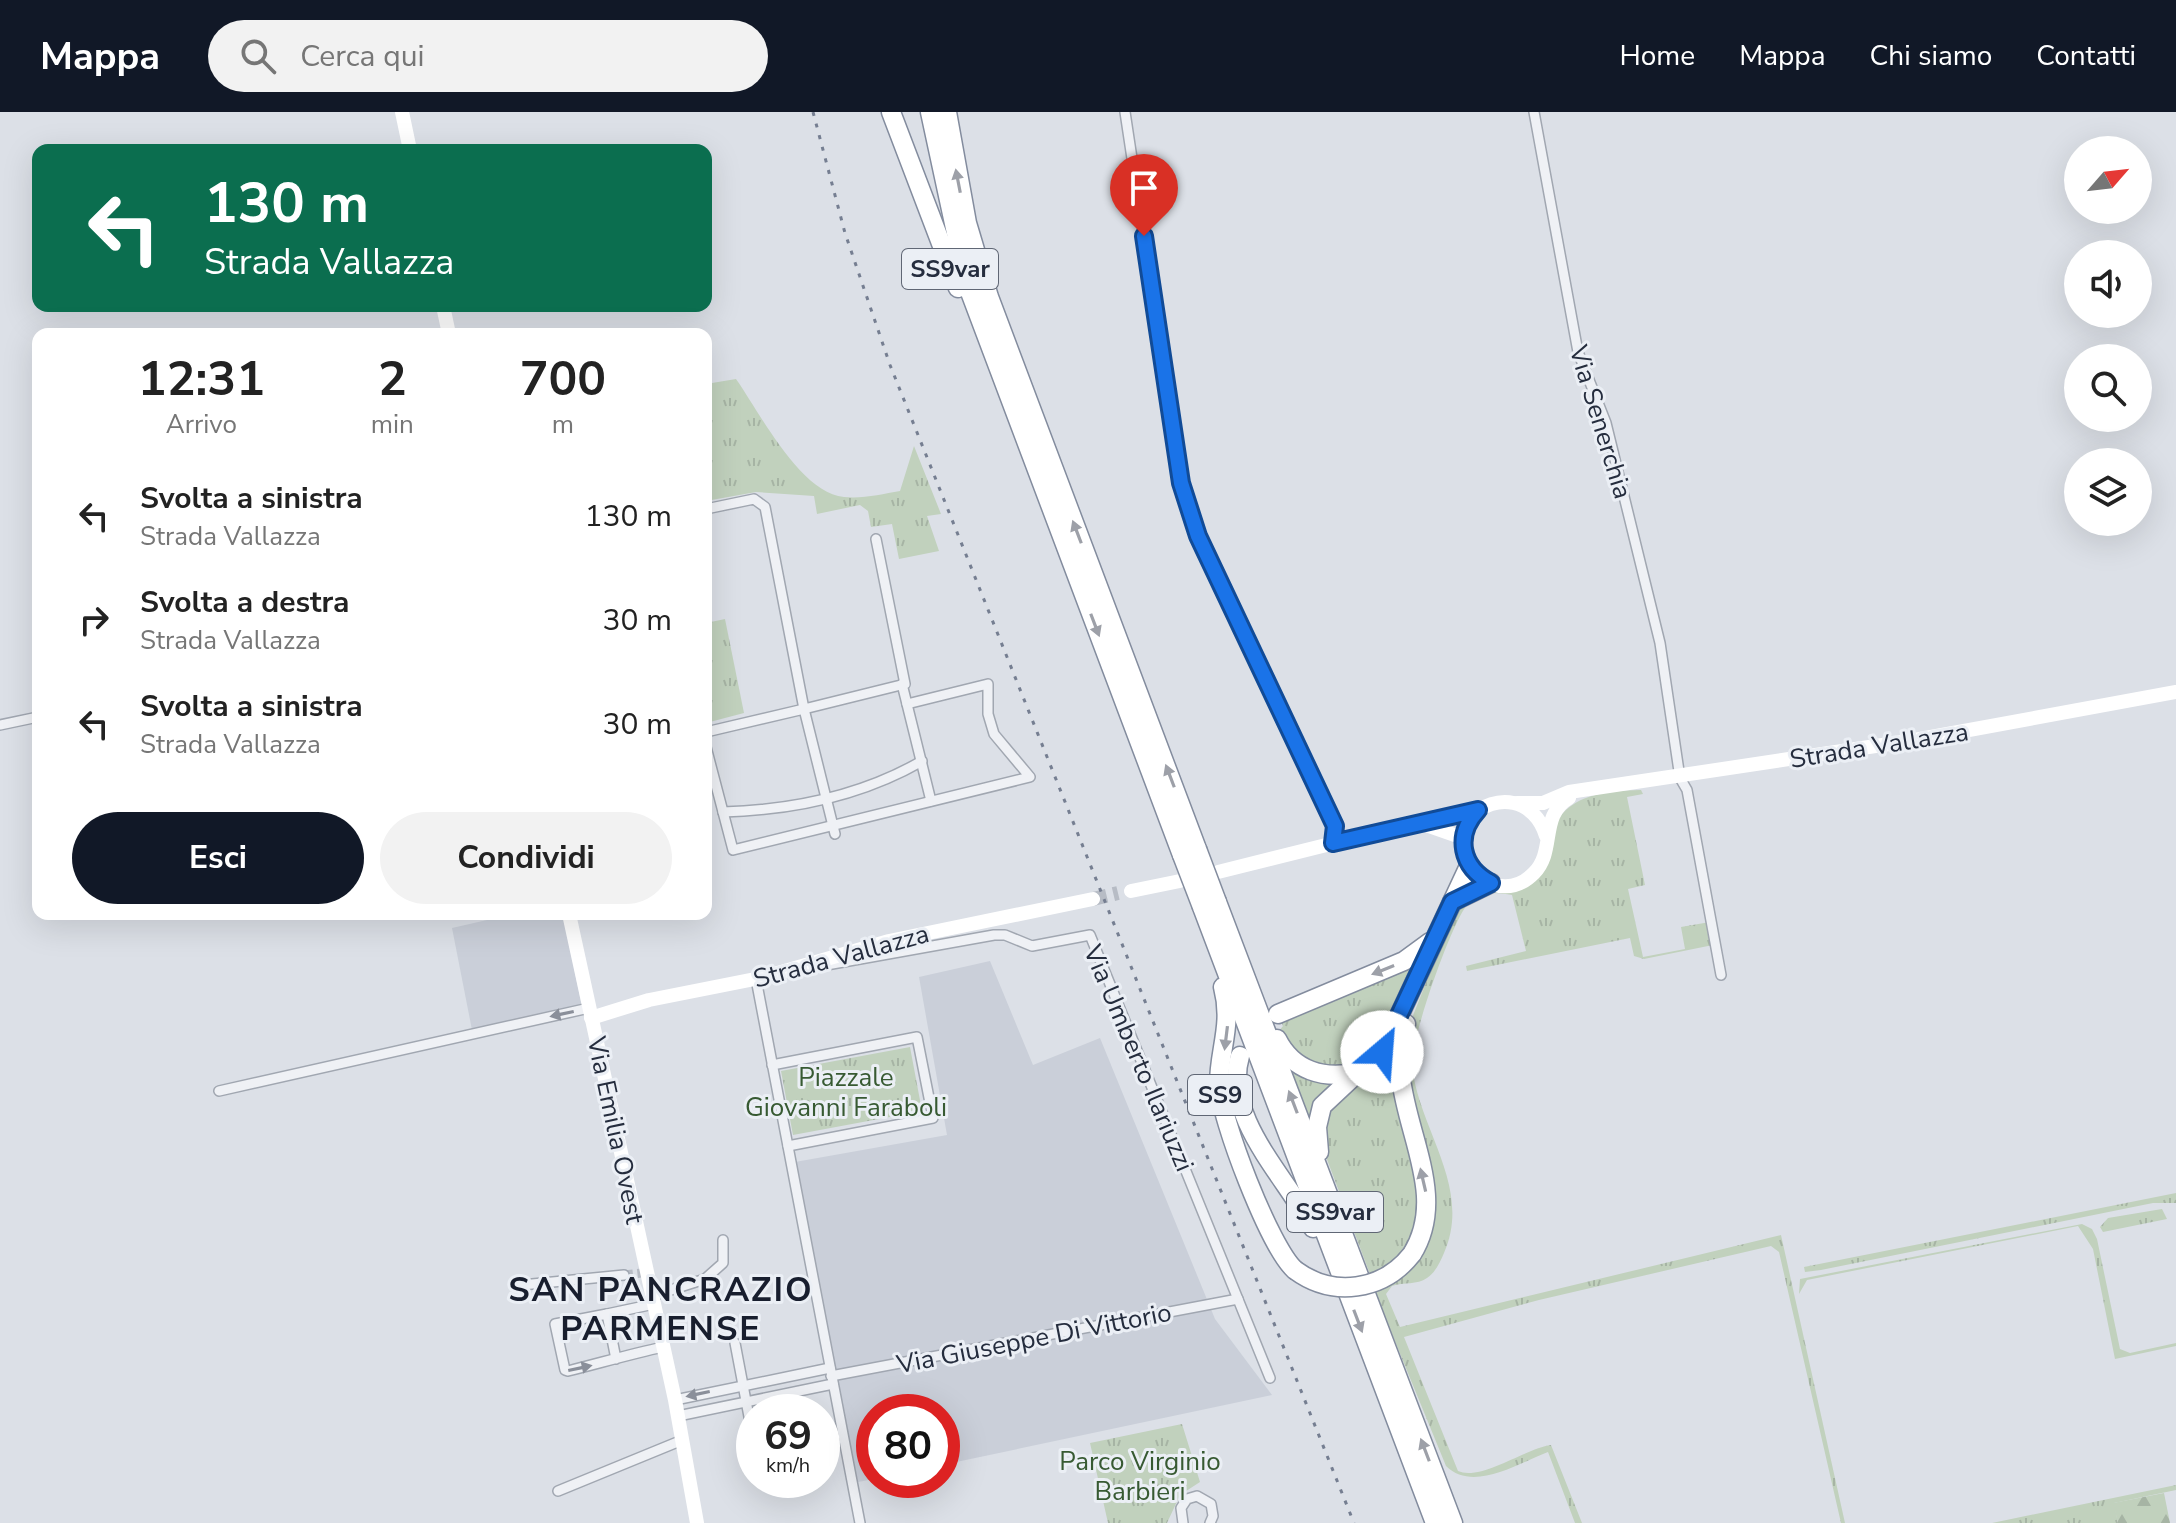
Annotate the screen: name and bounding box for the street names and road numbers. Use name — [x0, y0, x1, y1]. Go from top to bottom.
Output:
road number: SS9var — [902, 249, 998, 289]
street label: Via Senerchia — [1560, 340, 1640, 503]
street label: Strada Vallazza — [1787, 714, 1971, 777]
street label: Strada Vallazza — [749, 916, 933, 997]
street label: Via Umberto Ilariuzzi — [1075, 939, 1202, 1177]
street label: Via Emilia Ovest — [578, 1032, 653, 1228]
road number: SS9 — [1188, 1075, 1252, 1115]
road number: SS9var — [1287, 1192, 1383, 1232]
street label: Via Giuseppe Di Vittorio — [893, 1295, 1174, 1382]

